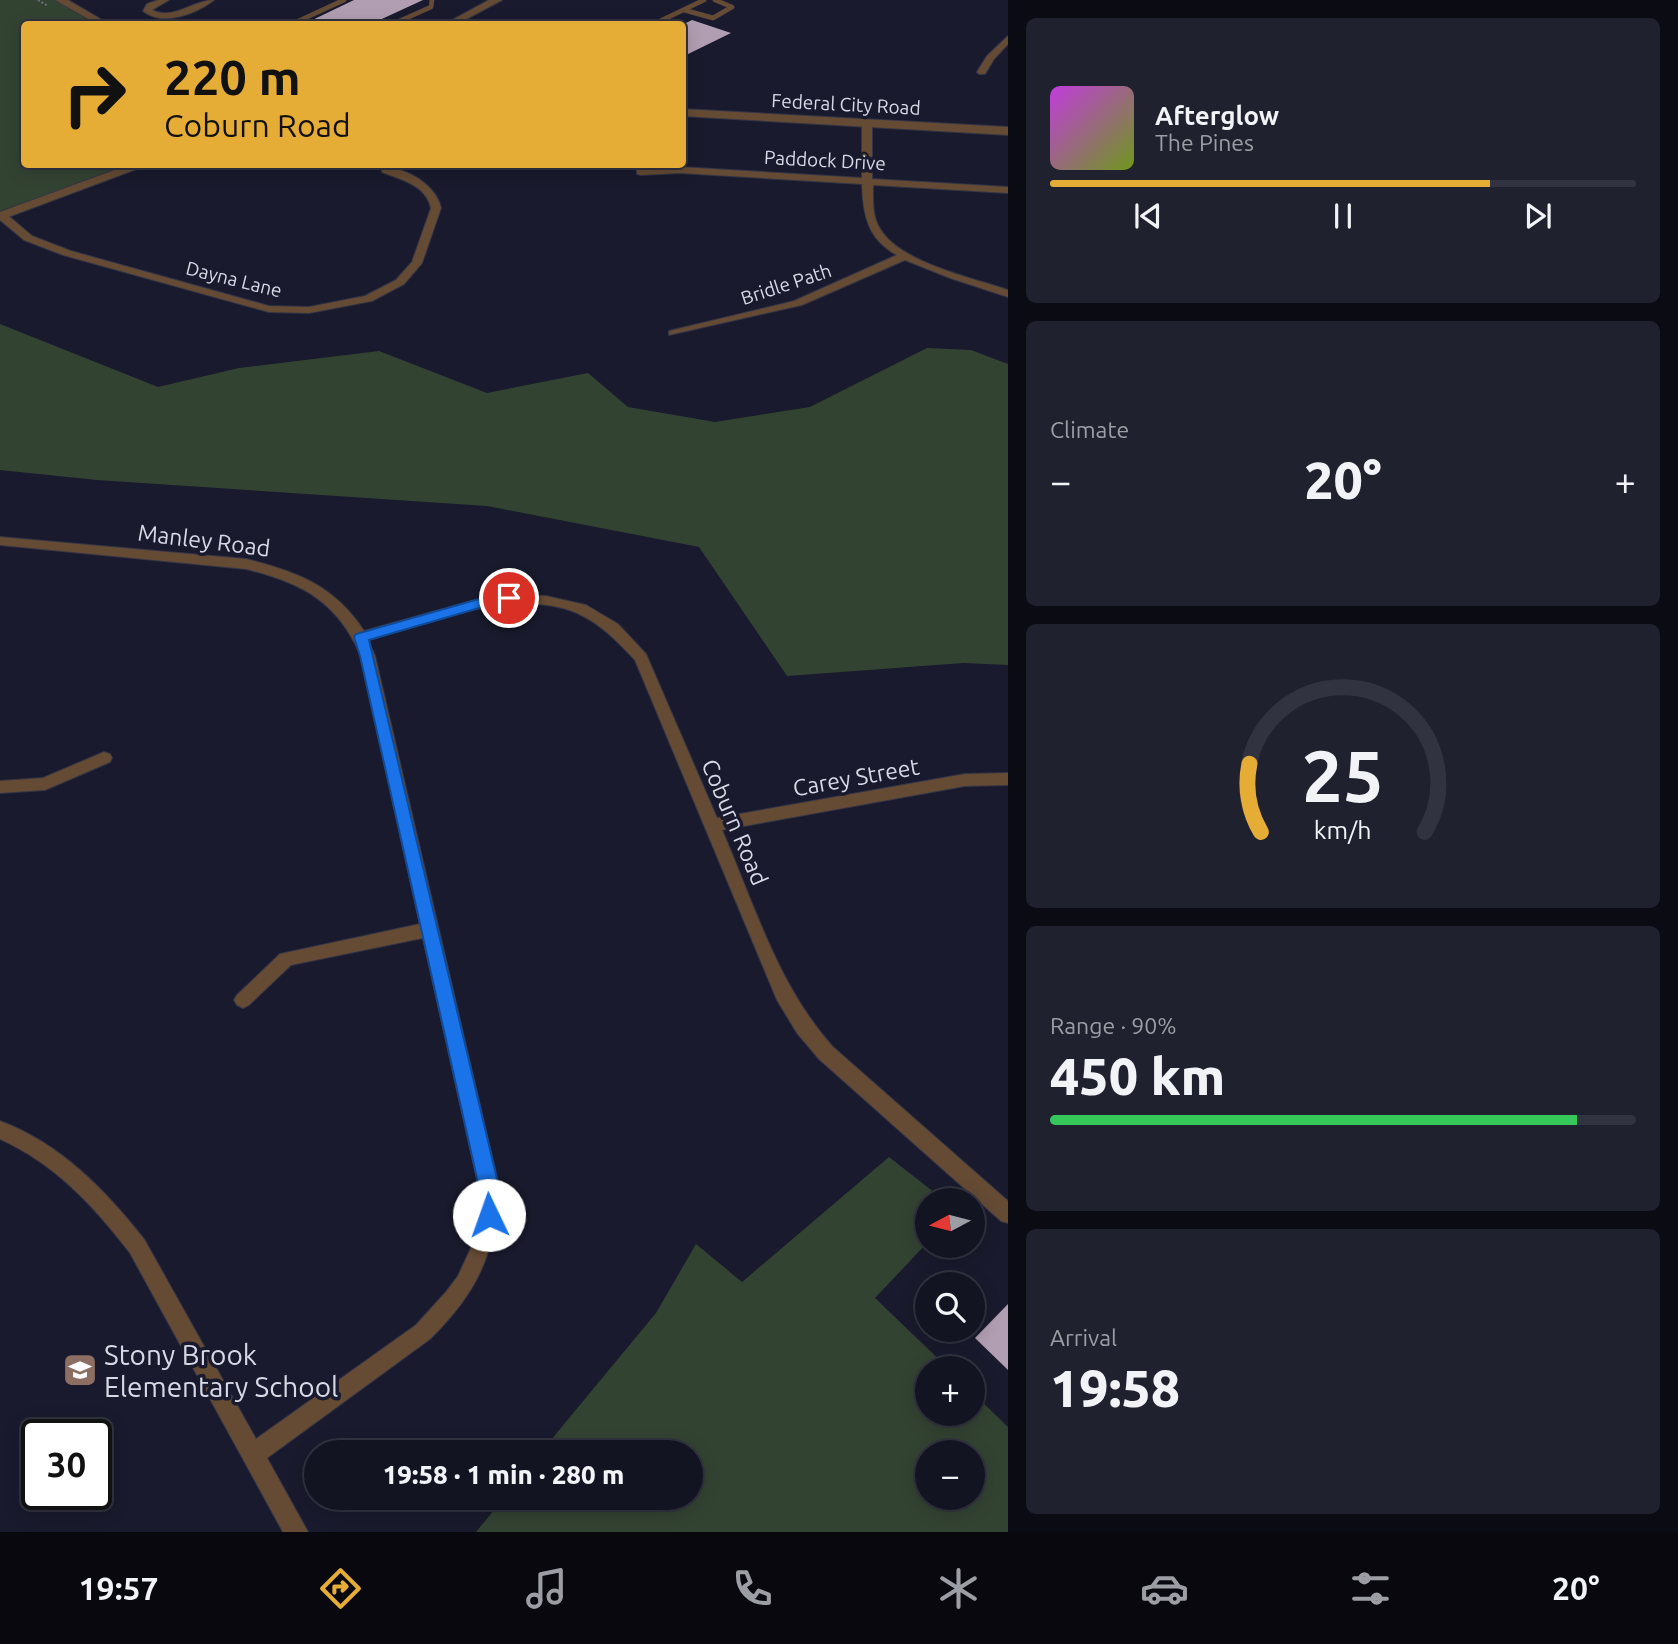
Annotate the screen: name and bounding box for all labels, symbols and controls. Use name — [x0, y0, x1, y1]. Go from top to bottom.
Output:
icon: right — [49, 49, 140, 140]
text: 220 m — [164, 49, 301, 104]
street label: Federal City Road — [771, 89, 921, 119]
text: Afterglow — [1155, 101, 1279, 130]
text: Coburn Road — [164, 107, 351, 143]
text: The Pines — [1155, 130, 1254, 155]
street label: Paddock Drive — [764, 146, 886, 174]
icon: previous — [1129, 197, 1167, 235]
icon: pause — [1324, 197, 1362, 235]
icon: next — [1519, 197, 1557, 235]
street label: Dayna Lane — [184, 256, 284, 302]
street label: Bridle Path — [738, 259, 834, 309]
text: Climate — [1050, 417, 1129, 442]
text: 20° — [1304, 451, 1382, 509]
text: − — [1050, 460, 1071, 502]
text: + — [1615, 460, 1636, 502]
street label: Manley Road — [136, 519, 272, 561]
pin — [479, 568, 539, 628]
icon: arrive — [490, 579, 528, 617]
text: 25 — [1302, 734, 1384, 816]
street label: Carey Street — [791, 754, 921, 800]
street label: Coburn Road — [697, 755, 773, 889]
text: km/h — [1314, 816, 1372, 844]
text: Range · 90% — [1050, 1013, 1177, 1038]
text: 450 km — [1050, 1047, 1225, 1105]
position arrow — [452, 1178, 526, 1252]
north arrow — [915, 1188, 985, 1258]
map controls — [915, 1188, 985, 1510]
button: search — [915, 1272, 985, 1342]
text: Arrival — [1050, 1325, 1117, 1350]
place label: Stony Brook Elementary School — [104, 1339, 338, 1402]
school or university icon: Stony Brook Elementary School — [61, 1351, 99, 1389]
button: + — [915, 1356, 985, 1426]
text: 19:58 — [1050, 1359, 1180, 1417]
speed limit sign: 30 — [21, 1419, 112, 1510]
button: − — [915, 1440, 985, 1510]
text: 19:58 · 1 min · 280 m — [383, 1460, 624, 1489]
icon: directions — [316, 1564, 365, 1613]
icon: music — [522, 1564, 571, 1613]
icon: phone — [728, 1564, 777, 1613]
icon: climate — [934, 1564, 983, 1613]
icon: car — [1140, 1564, 1189, 1613]
icon: filters — [1346, 1564, 1395, 1613]
text: 19:57 — [79, 1570, 159, 1606]
text: 20° — [1552, 1570, 1599, 1606]

